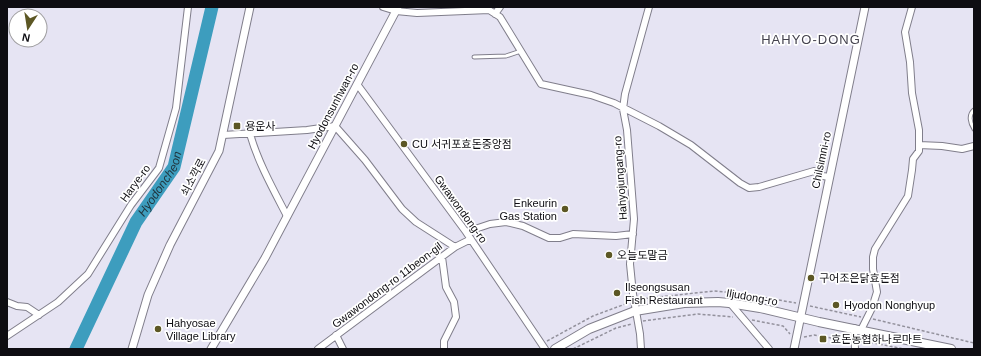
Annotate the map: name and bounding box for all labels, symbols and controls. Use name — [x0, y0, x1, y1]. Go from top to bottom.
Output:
north arrow — [8, 8, 48, 48]
text: N — [21, 31, 31, 44]
district label: HAHYO-DONG — [761, 32, 861, 47]
street label: Hyodonsunhwan-ro — [305, 61, 361, 151]
place label: 용운사 — [245, 120, 275, 132]
marker: 용운사 — [232, 121, 242, 131]
street label: Chilsimni-ro — [809, 130, 833, 190]
street label: Hahyojungang-ro — [611, 135, 629, 221]
place label: CU 서귀포효돈중앙점 — [412, 138, 512, 150]
marker: CU 서귀포효돈중앙점 — [399, 139, 409, 149]
water label: Hyodoncheon — [135, 150, 185, 219]
street label: 쇠소깍로 — [178, 156, 208, 198]
street label: Harye-ro — [118, 162, 152, 204]
street label: Gwawondong-ro — [432, 173, 490, 245]
place label: Enkeurin Gas Station — [500, 197, 557, 222]
marker: Enkeurin Gas Station — [560, 204, 570, 214]
street label: Gwawondong-ro 11beon-gil — [330, 240, 444, 330]
place label: 오늘도말금 — [617, 249, 668, 261]
marker: 오늘도말금 — [604, 250, 614, 260]
place label: 구어조은닭효돈점 — [819, 272, 900, 284]
marker: 구어조은닭효돈점 — [806, 273, 816, 283]
place label: Ilseongsusan Fish Restaurant — [625, 281, 703, 306]
street label: Iljudong-ro — [725, 287, 779, 307]
marker: Ilseongsusan Fish Restaurant — [612, 288, 622, 298]
place label: Hyodon Nonghyup — [844, 299, 935, 311]
marker: Hyodon Nonghyup — [831, 300, 841, 310]
place label: Hahyosae Village Library — [166, 317, 236, 342]
marker: Hahyosae Village Library — [153, 324, 163, 334]
place label: 효돈농협하나로마트 — [831, 333, 922, 345]
marker: 효돈농협하나로마트 — [818, 334, 828, 344]

